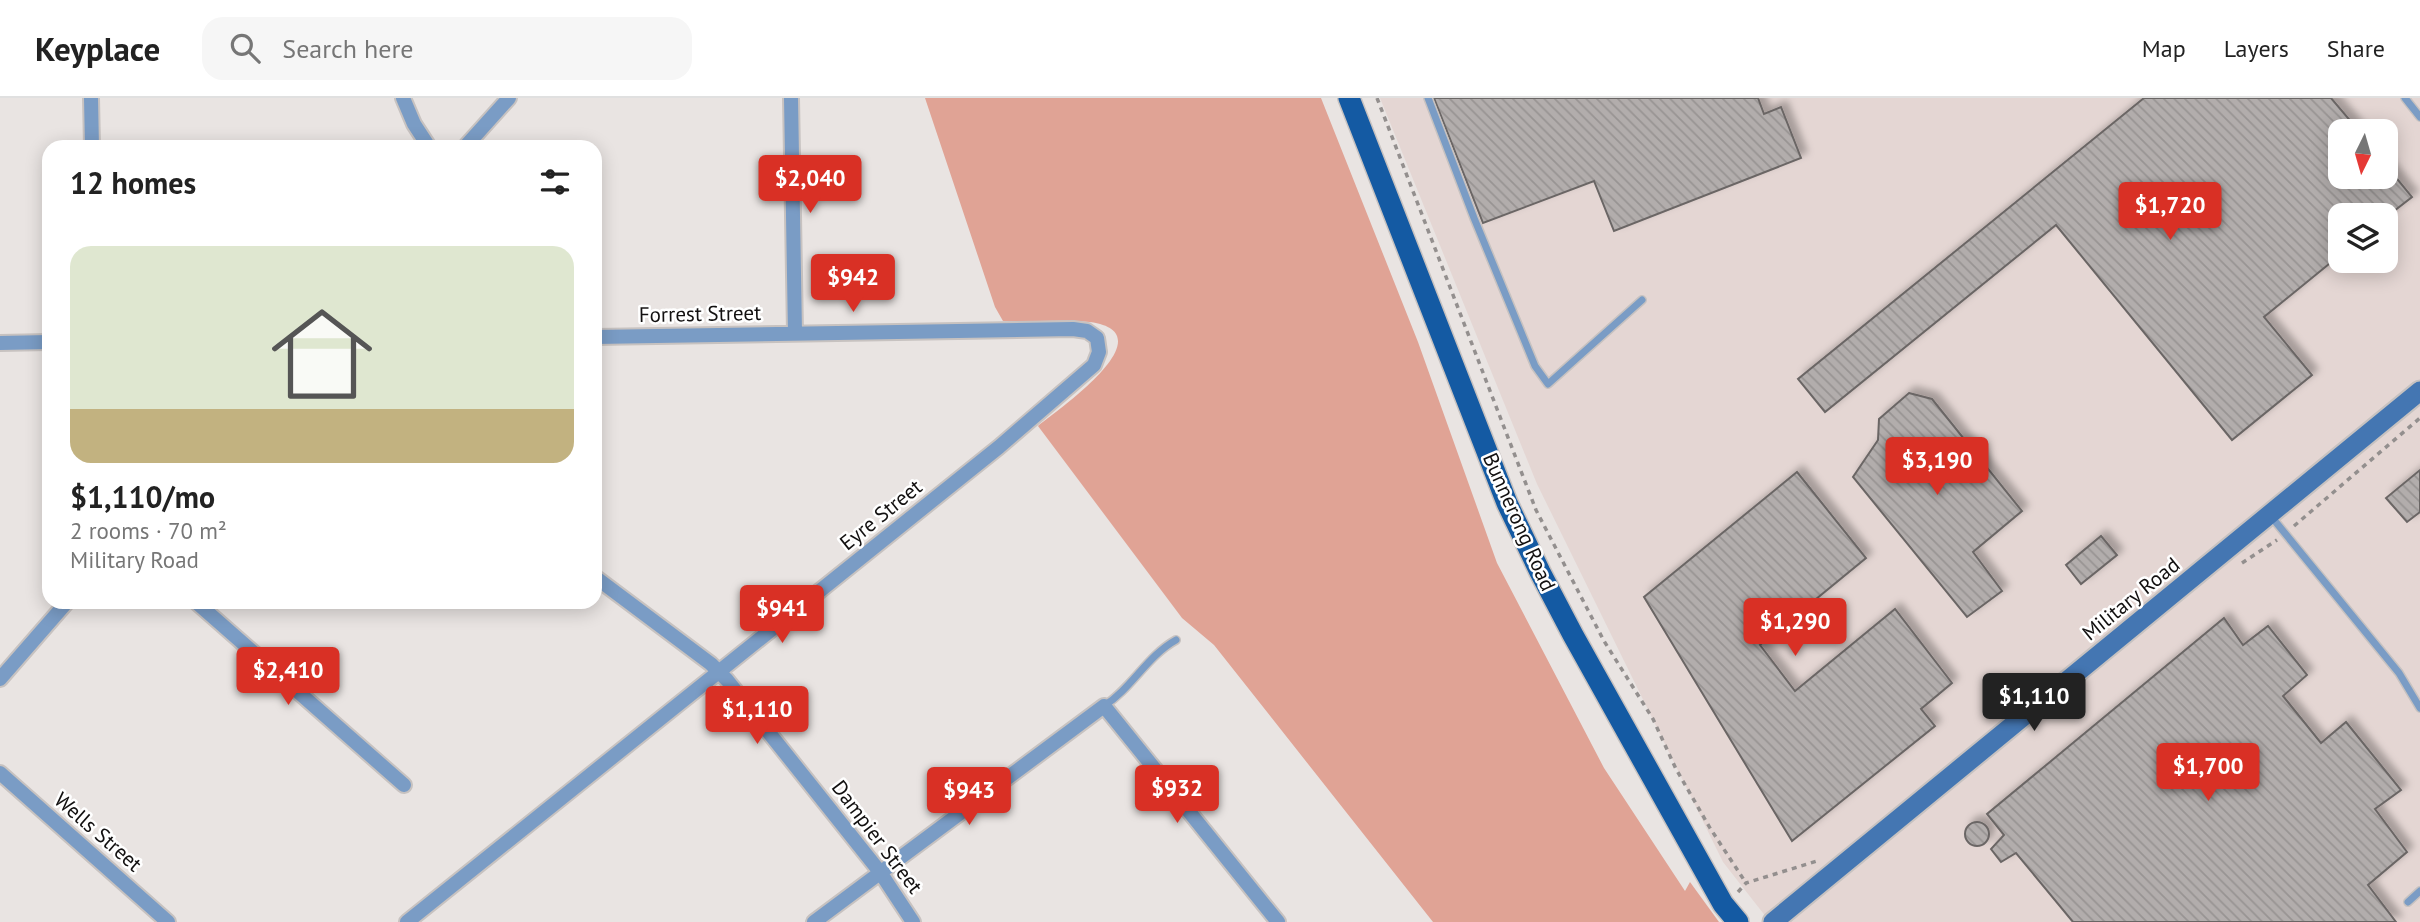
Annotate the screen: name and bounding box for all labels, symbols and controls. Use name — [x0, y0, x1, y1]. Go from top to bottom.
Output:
search box — [202, 17, 692, 80]
text: Keyplace — [35, 27, 160, 70]
icon: search — [226, 29, 264, 67]
text: Search here — [282, 32, 413, 65]
text: Map — [2142, 33, 2186, 64]
text: Layers — [2224, 33, 2289, 64]
text: Share — [2327, 33, 2385, 64]
north arrow — [2328, 119, 2398, 189]
map controls — [2328, 119, 2398, 273]
pin: $2,040 — [753, 156, 867, 215]
text: 12 homes — [70, 163, 196, 202]
icon: filters — [536, 163, 574, 201]
text: $2,040 — [774, 163, 846, 192]
pin: $1,720 — [2113, 183, 2227, 242]
text: $1,720 — [2134, 190, 2206, 219]
button: layers — [2328, 203, 2398, 273]
pin: $942 — [812, 254, 894, 314]
text: $942 — [827, 262, 879, 291]
icon: home — [259, 291, 385, 417]
street label: Forrest Street — [639, 299, 761, 328]
pin: $3,190 — [1880, 438, 1994, 497]
text: $3,190 — [1901, 445, 1973, 474]
street label: Bunnerong Road — [1477, 448, 1562, 595]
street label: Eyre Street — [834, 473, 927, 556]
text: $1,110/mo — [70, 477, 215, 516]
text: 2 rooms · 70 m² — [70, 516, 227, 545]
text: Military Road — [70, 545, 199, 574]
street label: Military Road — [2076, 551, 2185, 646]
pin: $941 — [741, 586, 823, 645]
text: $941 — [756, 593, 808, 622]
pin: $1,290 — [1738, 598, 1852, 658]
text: $1,290 — [1759, 606, 1831, 635]
pin: $2,410 — [231, 648, 345, 707]
text: $2,410 — [252, 655, 324, 684]
pin: $1,110 — [1977, 674, 2091, 733]
text: $1,110 — [1998, 681, 2070, 710]
pin: $1,110 — [700, 686, 814, 746]
text: $1,110 — [721, 694, 793, 723]
pin: $1,700 — [2151, 744, 2265, 803]
text: $1,700 — [2172, 751, 2244, 780]
pin: $932 — [1136, 766, 1218, 825]
pin: $943 — [928, 768, 1010, 827]
text: $932 — [1151, 773, 1203, 802]
street label: Dampier Street — [826, 775, 929, 899]
text: $943 — [943, 775, 995, 804]
street label: Wells Street — [49, 786, 148, 877]

